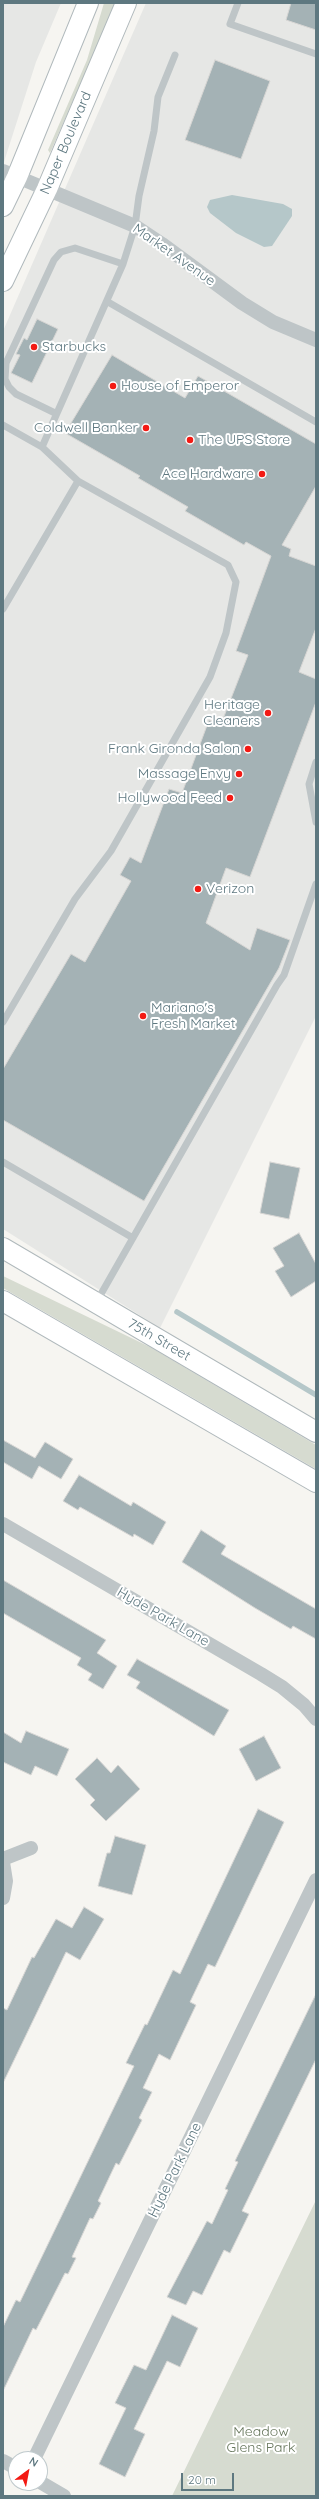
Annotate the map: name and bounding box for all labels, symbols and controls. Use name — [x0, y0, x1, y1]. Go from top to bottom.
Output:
street label: Naper Boulevard — [37, 89, 95, 197]
street label: Market Avenue — [129, 220, 219, 290]
place label: Starbucks — [42, 339, 106, 355]
marker: Starbucks — [29, 342, 39, 352]
place label: House of Emperor — [121, 378, 239, 394]
marker: House of Emperor — [108, 381, 118, 391]
place label: Coldwell Banker — [34, 420, 138, 436]
marker: Coldwell Banker — [141, 423, 151, 433]
place label: The UPS Store — [198, 432, 290, 448]
marker: The UPS Store — [185, 435, 195, 445]
place label: Ace Hardware — [162, 466, 254, 482]
marker: Ace Hardware — [257, 469, 267, 479]
place label: Heritage Cleaners — [203, 697, 260, 730]
marker: Heritage Cleaners — [263, 708, 273, 718]
place label: Frank Gironda Salon — [108, 741, 240, 757]
marker: Frank Gironda Salon — [243, 744, 253, 754]
place label: Massage Envy — [138, 766, 231, 782]
marker: Massage Envy — [234, 769, 244, 779]
place label: Hollywood Feed — [118, 790, 222, 806]
marker: Hollywood Feed — [225, 793, 235, 803]
place label: Verizon — [206, 881, 254, 897]
marker: Verizon — [193, 884, 203, 894]
place label: Mariano's Fresh Market — [151, 1000, 235, 1032]
marker: Mariano's Fresh Market — [138, 1011, 148, 1021]
street label: 75th Street — [125, 1315, 193, 1365]
street label: Hyde Park Lane — [114, 1584, 212, 1650]
street label: Hyde Park Lane — [145, 2120, 205, 2220]
park label: Meadow Glens Park — [227, 2424, 295, 2456]
north arrow — [8, 2451, 48, 2491]
text: N — [27, 2454, 41, 2470]
scale bar — [183, 2465, 236, 2491]
text: 20 m — [188, 2472, 216, 2487]

